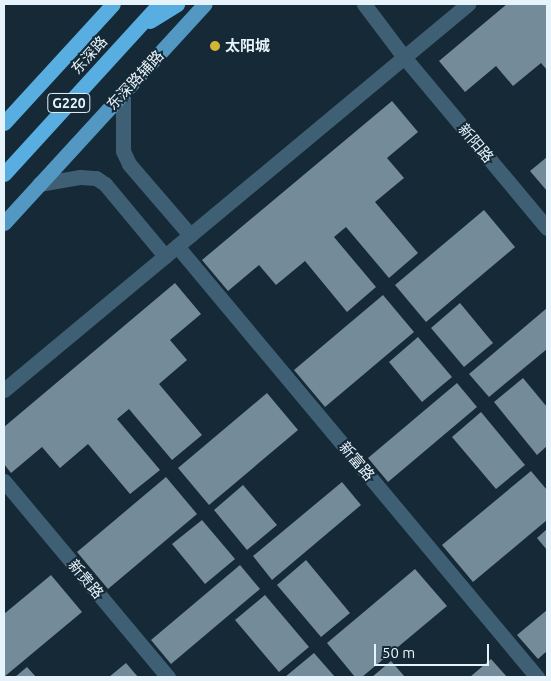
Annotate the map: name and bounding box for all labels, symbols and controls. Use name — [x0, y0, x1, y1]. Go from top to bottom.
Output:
street label: 东深路 — [67, 32, 111, 78]
place label: 太阳城 — [225, 37, 270, 55]
marker: 太阳城 — [209, 40, 221, 52]
street label: 东深路辅路 — [103, 46, 167, 114]
road number: G220 — [46, 92, 92, 115]
street label: 新阳路 — [455, 120, 497, 166]
street label: 新富路 — [336, 438, 378, 484]
street label: 新贵路 — [65, 556, 107, 602]
scale bar — [376, 634, 491, 666]
text: 50 m — [382, 644, 415, 661]

